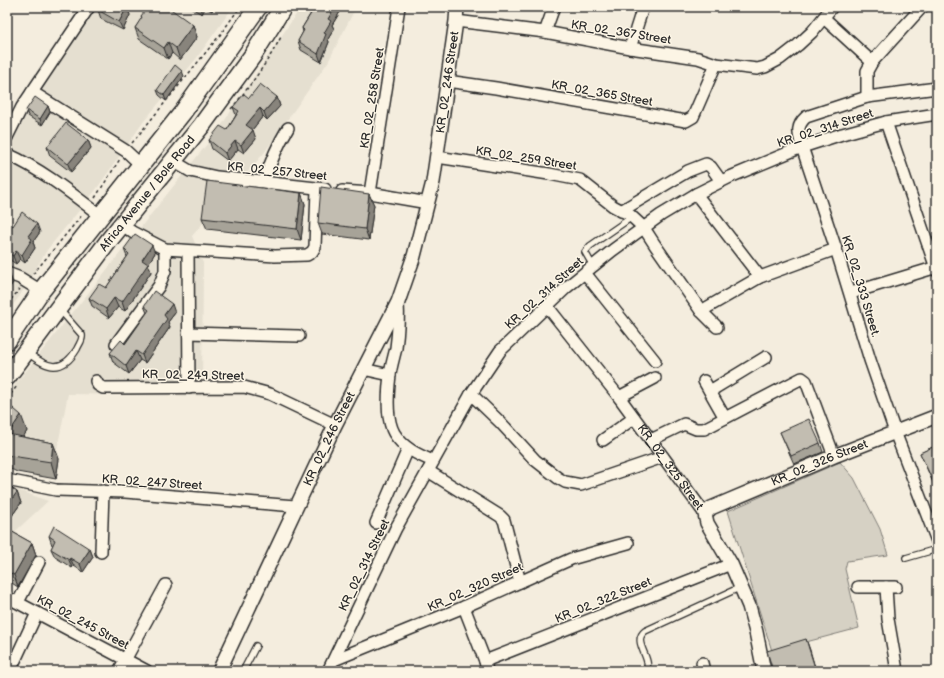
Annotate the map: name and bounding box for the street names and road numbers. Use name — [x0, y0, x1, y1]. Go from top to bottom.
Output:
street label: KR_02_367 Street — [570, 17, 672, 48]
street label: KR_02_246 Street — [433, 30, 462, 134]
street label: KR_02_258 Street — [357, 46, 388, 150]
street label: KR_02_365 Street — [550, 77, 654, 110]
street label: KR_02_314 Street — [775, 106, 876, 151]
street label: Africa Avenue / Bole Road — [96, 133, 198, 254]
street label: KR_02_259 Street — [474, 143, 578, 174]
street label: KR_02_257 Street — [226, 159, 328, 184]
street label: KR_02_333 Street. — [838, 233, 883, 339]
street label: KR_02_314 Street — [502, 254, 587, 333]
street label: KR_02_249 Street — [142, 367, 245, 384]
street label: KR_02_246 Street — [300, 389, 359, 488]
street label: KR_02_325 Street — [634, 422, 707, 513]
street label: KR_02_326 Street — [769, 437, 870, 490]
street label: KR_02_247 Street — [101, 472, 203, 494]
street label: KR_02_314 Street — [336, 516, 393, 614]
street label: KR_02_320 Street — [425, 560, 525, 615]
street label: KR_02_322 Street — [553, 574, 654, 627]
street label: KR_02_245 Street — [34, 592, 132, 653]

